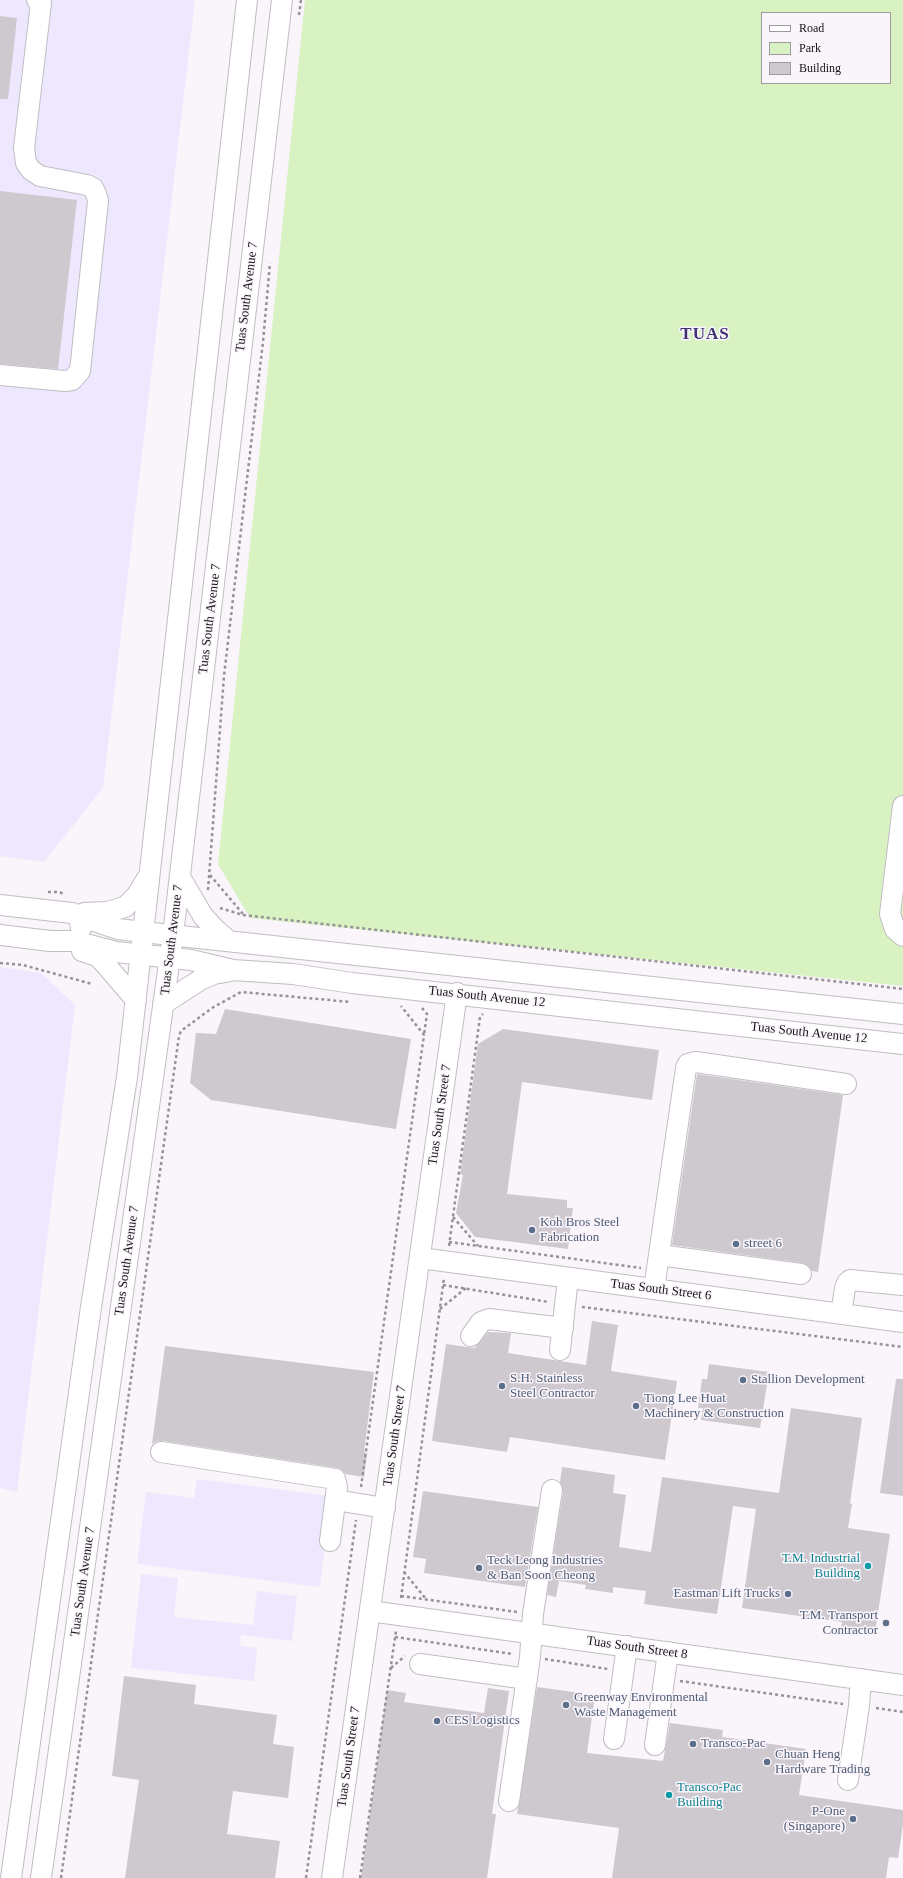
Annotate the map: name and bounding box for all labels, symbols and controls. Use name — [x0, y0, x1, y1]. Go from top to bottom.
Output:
legend — [761, 12, 891, 84]
text: Road — [799, 21, 824, 35]
text: Park — [799, 41, 821, 55]
text: Building — [799, 61, 841, 75]
street label: Tuas South Avenue 7 — [233, 241, 261, 353]
district label: TUAS — [680, 325, 730, 345]
street label: Tuas South Avenue 7 — [196, 563, 224, 675]
street label: Tuas South Avenue 7 — [158, 884, 186, 996]
street label: Tuas South Avenue 12 — [428, 983, 546, 1011]
street label: Tuas South Avenue 12 — [750, 1019, 868, 1047]
street label: Tuas South Street 7 — [425, 1064, 455, 1166]
street label: Tuas South Avenue 7 — [112, 1205, 142, 1317]
place label: Koh Bros Steel Fabrication — [540, 1215, 619, 1246]
marker: Koh Bros Steel Fabrication — [527, 1225, 537, 1235]
place label: street 6 — [744, 1236, 782, 1252]
marker: street 6 — [731, 1239, 741, 1249]
street label: Tuas South Street 6 — [610, 1276, 712, 1304]
place label: S.H. Stainless Steel Contractor — [510, 1371, 595, 1402]
place label: Stallion Development — [751, 1372, 865, 1388]
marker: Stallion Development — [738, 1375, 748, 1385]
marker: S.H. Stainless Steel Contractor — [497, 1381, 507, 1391]
street label: Tuas South Street 7 — [380, 1385, 410, 1487]
place label: Tiong Lee Huat Machinery & Construction — [644, 1391, 784, 1422]
marker: Tiong Lee Huat Machinery & Construction — [631, 1401, 641, 1411]
street label: Tuas South Avenue 7 — [68, 1526, 98, 1638]
place label: T.M. Industrial Building — [782, 1551, 860, 1582]
place label: Teck Leong Industries & Ban Soon Cheong — [487, 1553, 603, 1584]
marker: T.M. Industrial Building — [863, 1561, 873, 1571]
marker: Teck Leong Industries & Ban Soon Cheong — [474, 1563, 484, 1573]
place label: Eastman Lift Trucks — [674, 1586, 780, 1602]
marker: Eastman Lift Trucks — [783, 1589, 793, 1599]
place label: T.M. Transport Contractor — [800, 1608, 878, 1639]
marker: T.M. Transport Contractor — [881, 1618, 891, 1628]
street label: Tuas South Street 8 — [586, 1633, 688, 1663]
place label: Greenway Environmental Waste Management — [574, 1690, 708, 1721]
marker: Greenway Environmental Waste Management — [561, 1700, 571, 1710]
street label: Tuas South Street 7 — [334, 1706, 364, 1808]
place label: CES Logistics — [445, 1713, 520, 1729]
marker: CES Logistics — [432, 1716, 442, 1726]
place label: Transco-Pac — [701, 1736, 766, 1752]
marker: Transco-Pac — [688, 1739, 698, 1749]
place label: Chuan Heng Hardware Trading — [775, 1747, 870, 1778]
marker: Chuan Heng Hardware Trading — [762, 1757, 772, 1767]
place label: Transco-Pac Building — [677, 1780, 742, 1811]
marker: Transco-Pac Building — [664, 1790, 674, 1800]
place label: P-One (Singapore) — [784, 1804, 845, 1835]
marker: P-One (Singapore) — [848, 1814, 858, 1824]

